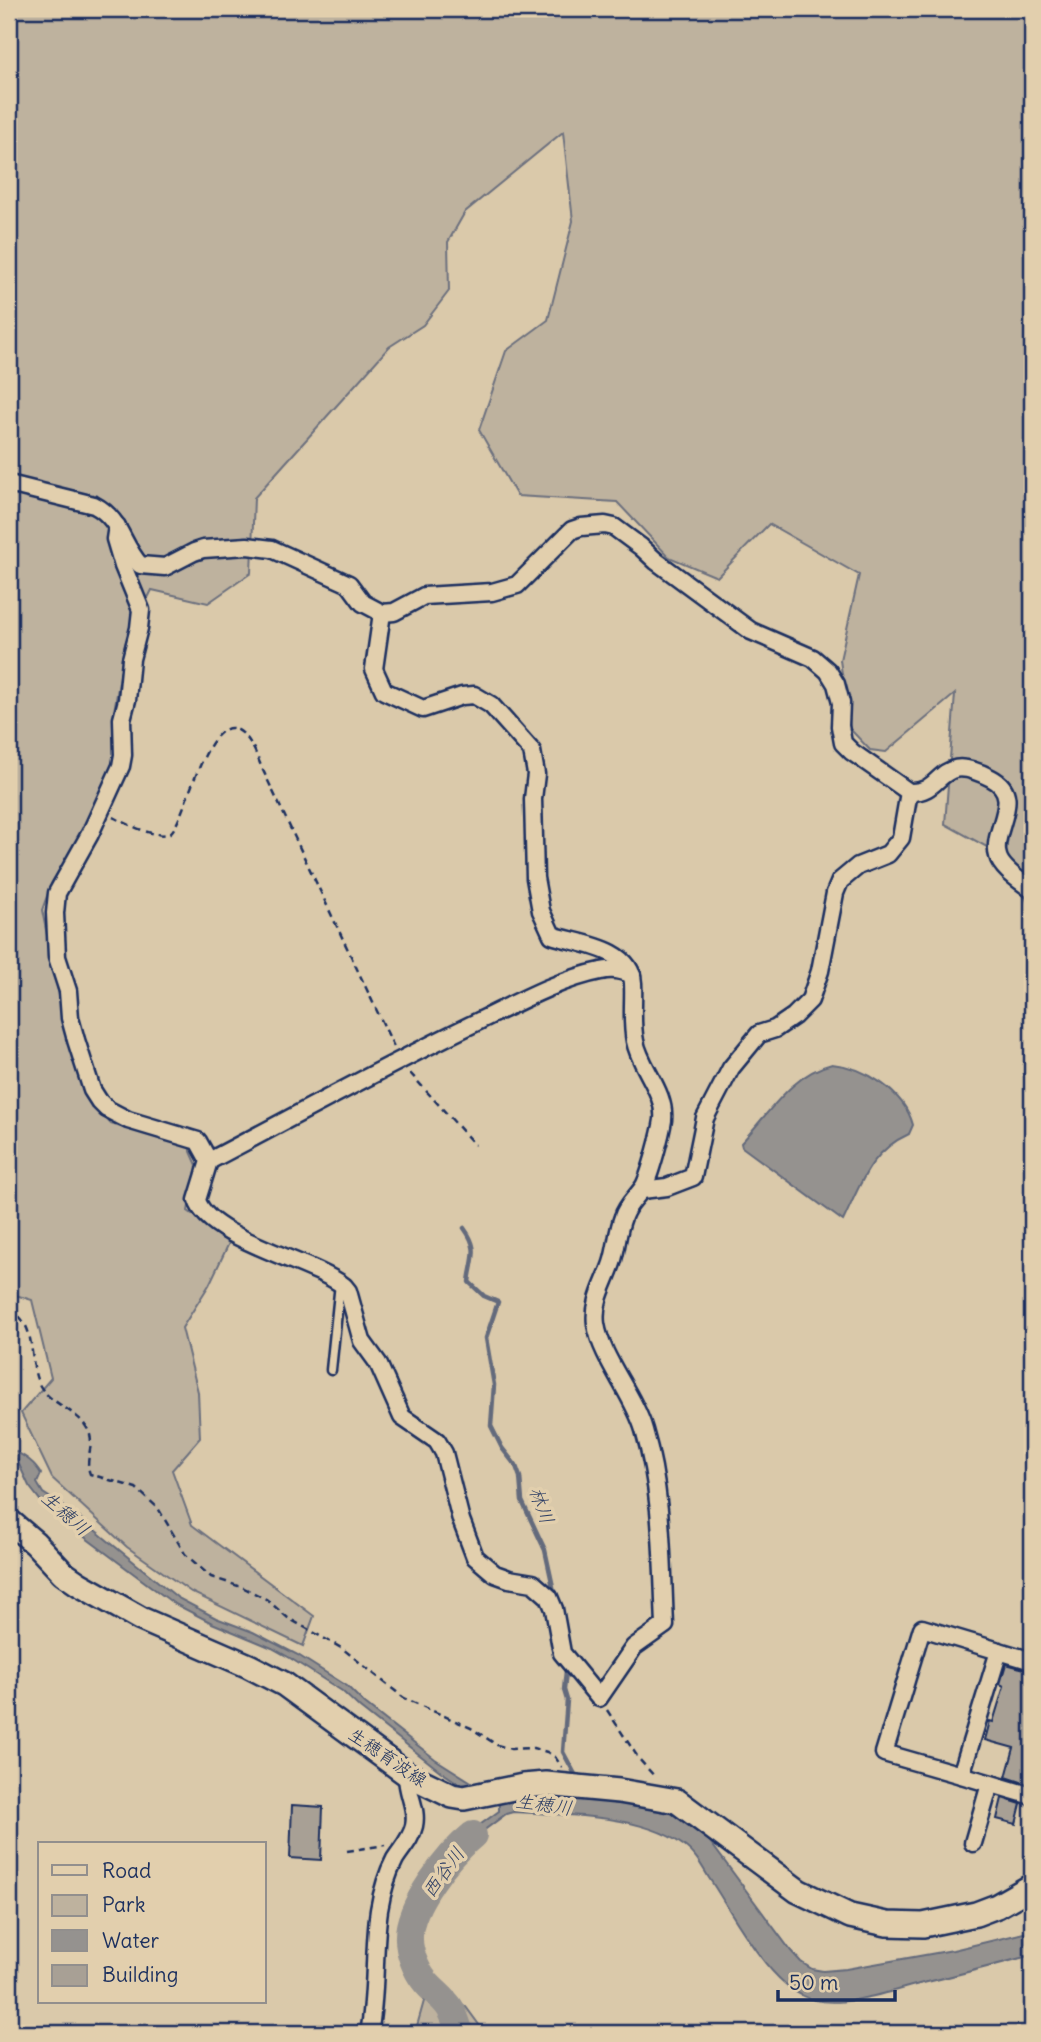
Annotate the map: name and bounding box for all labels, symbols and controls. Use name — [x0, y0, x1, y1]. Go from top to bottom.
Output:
water label: 林川 — [524, 1483, 560, 1527]
water label: 生穂川 — [37, 1485, 95, 1541]
street label: 生穂育波線 — [344, 1722, 432, 1792]
water label: 生穂川 — [514, 1788, 574, 1820]
legend — [38, 1842, 266, 2004]
water label: 西谷川 — [417, 1842, 469, 1902]
text: Road — [102, 1857, 151, 1884]
text: Park — [102, 1891, 145, 1918]
text: Water — [102, 1927, 160, 1954]
scale bar — [778, 1958, 896, 2002]
text: Building — [102, 1961, 178, 1988]
text: 50 m — [789, 1969, 838, 1996]

